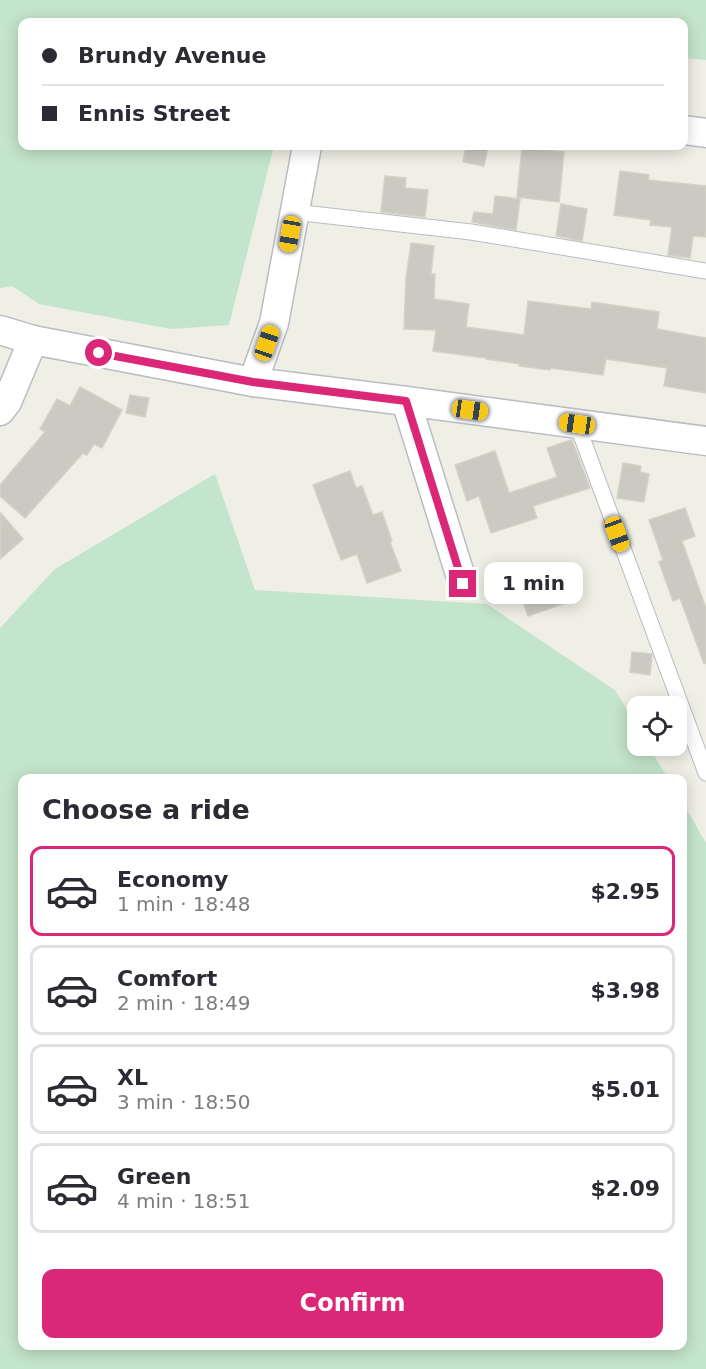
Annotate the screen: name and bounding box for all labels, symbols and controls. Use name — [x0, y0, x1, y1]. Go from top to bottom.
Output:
text: Brundy Avenue — [78, 43, 266, 68]
text: Ennis Street — [78, 101, 230, 126]
car — [278, 215, 302, 253]
car — [253, 323, 281, 363]
route start — [85, 339, 112, 366]
car — [451, 399, 489, 421]
car — [558, 413, 596, 435]
car — [602, 514, 632, 554]
callout: 1 min — [484, 563, 583, 605]
route end — [449, 570, 476, 597]
text: 1 min — [502, 571, 565, 595]
map controls — [627, 696, 687, 756]
button: locate — [627, 696, 687, 756]
text: Choose a ride — [42, 794, 250, 825]
icon: car — [45, 864, 99, 918]
text: Economy — [117, 867, 228, 892]
text: $2.95 — [590, 879, 660, 904]
text: 1 min · 18:48 — [117, 892, 251, 916]
icon: car — [45, 963, 99, 1017]
text: Comfort — [117, 966, 217, 991]
text: $3.98 — [590, 978, 660, 1003]
text: 2 min · 18:49 — [117, 991, 251, 1015]
icon: car — [45, 1062, 99, 1116]
text: XL — [117, 1065, 148, 1090]
text: $5.01 — [590, 1077, 660, 1102]
text: 3 min · 18:50 — [117, 1090, 251, 1114]
icon: car — [45, 1161, 99, 1215]
text: Green — [117, 1164, 191, 1189]
text: $2.09 — [590, 1176, 660, 1201]
text: 4 min · 18:51 — [117, 1189, 251, 1213]
button: Confirm — [42, 1269, 663, 1338]

